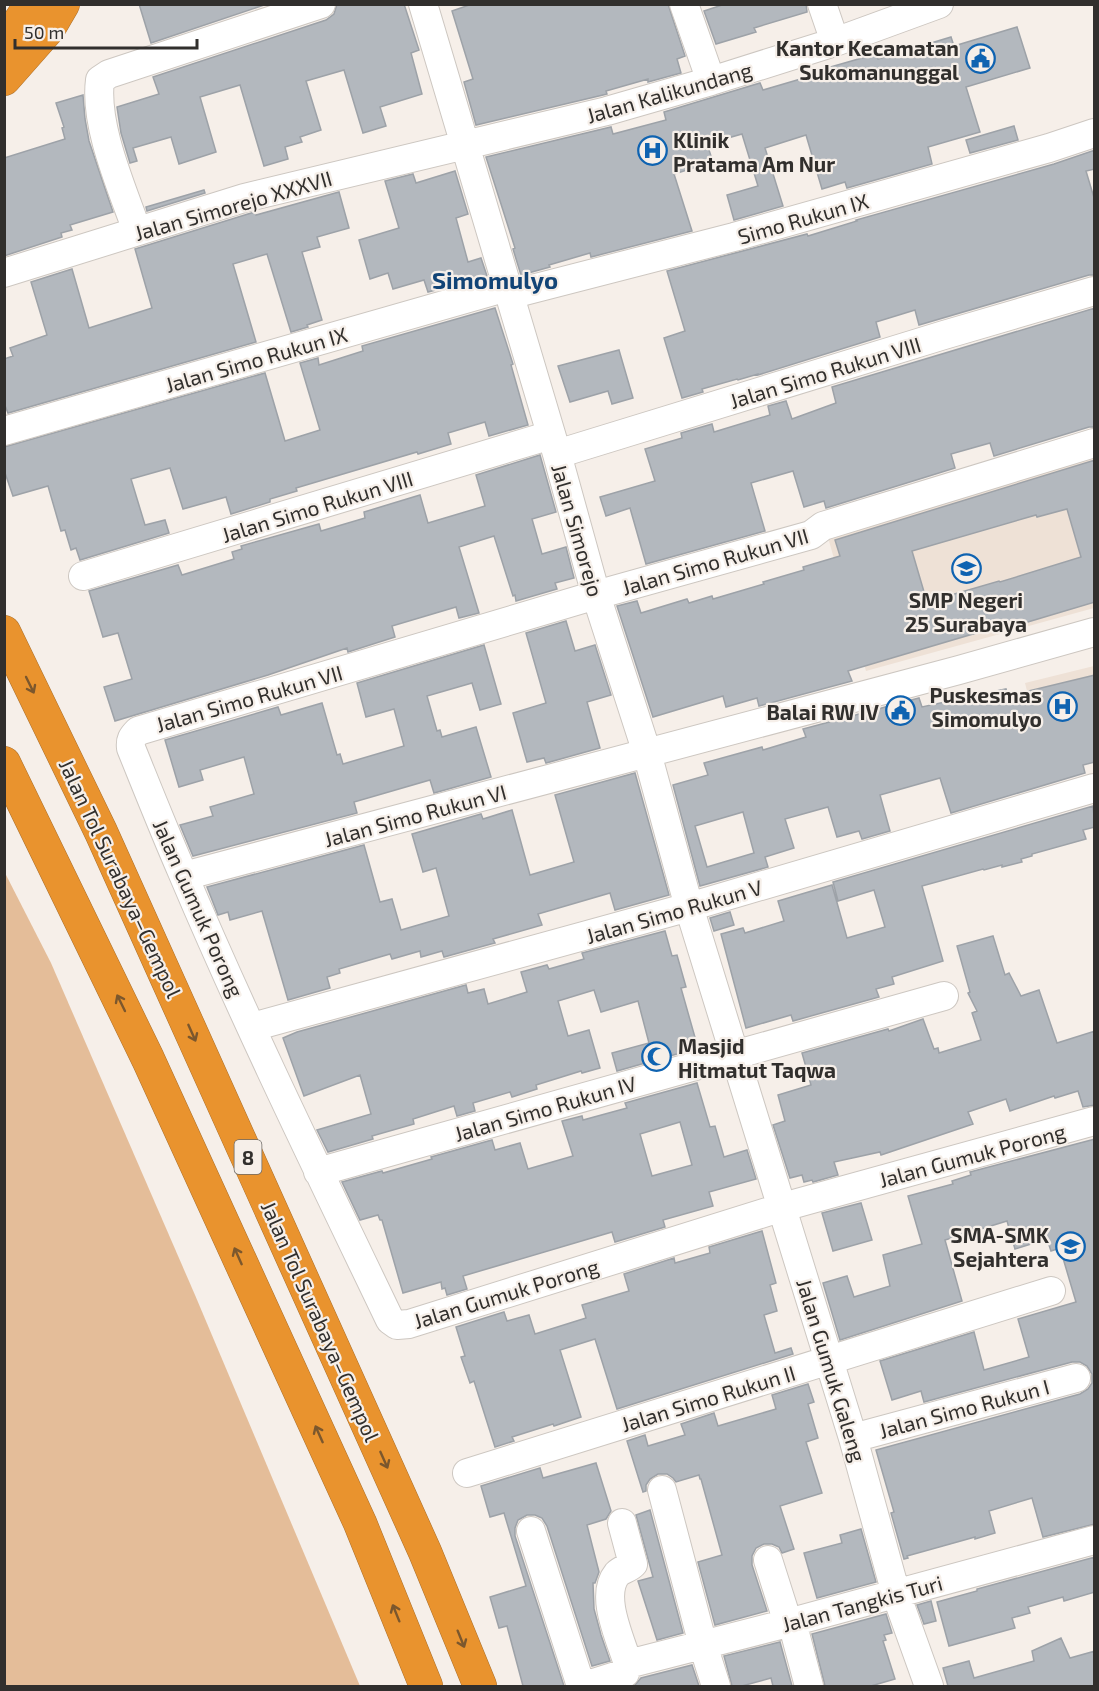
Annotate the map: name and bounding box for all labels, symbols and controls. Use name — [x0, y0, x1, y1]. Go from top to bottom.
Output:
scale bar — [15, 12, 196, 50]
text: 50 m — [24, 21, 64, 43]
place label: Kantor Kecamatan Sukomanunggal — [776, 35, 959, 84]
public building icon: Kantor Kecamatan Sukomanunggal — [964, 43, 996, 75]
street label: Jalan Kalikundang — [583, 56, 755, 128]
place label: Klinik Pratama Am Nur — [673, 127, 835, 176]
hospital icon: Klinik Pratama Am Nur — [636, 135, 668, 167]
street label: Jalan Simorejo XXXVII — [131, 165, 335, 246]
street label: Simo Rukun IX — [735, 187, 871, 249]
district label: Simomulyo — [432, 265, 558, 294]
street label: Jalan Simo Rukun IX — [162, 321, 350, 397]
street label: Jalan Simo Rukun VIII — [726, 331, 924, 413]
street label: Jalan Simorejo — [546, 461, 609, 600]
street label: Jalan Simo Rukun VIII — [218, 465, 416, 547]
street label: Jalan Simo Rukun VII — [619, 522, 811, 600]
school or university icon: SMP Negeri 25 Surabaya — [950, 552, 982, 584]
place label: SMP Negeri 25 Surabaya — [905, 587, 1027, 637]
street label: Jalan Simo Rukun VII — [153, 659, 345, 737]
one-way arrow — [25, 675, 36, 693]
place label: Puskesmas Simomulyo — [929, 682, 1042, 732]
hospital icon: Puskesmas Simomulyo — [1047, 690, 1079, 722]
public building icon: Balai RW IV — [884, 695, 916, 727]
place label: Balai RW IV — [766, 699, 880, 724]
street label: Jalan Tol Surabaya–Gempol — [55, 755, 188, 1002]
street label: Jalan Simo Rukun VI — [321, 779, 509, 851]
street label: Jalan Gumuk Porong — [148, 815, 250, 1001]
street label: Jalan Simo Rukun V — [583, 874, 765, 948]
one-way arrow — [115, 995, 127, 1013]
one-way arrow — [187, 1024, 198, 1042]
place label: Masjid Hitmatut Taqwa — [678, 1033, 836, 1082]
mosque icon: Masjid Hitmatut Taqwa — [641, 1041, 673, 1073]
street label: Jalan Simo Rukun IV — [451, 1070, 639, 1146]
street label: Jalan Gumuk Porong — [876, 1118, 1068, 1192]
road number: 8 — [234, 1140, 262, 1174]
street label: Jalan Tol Surabaya–Gempol — [257, 1197, 386, 1446]
place label: SMA-SMK Sejahtera — [950, 1222, 1050, 1271]
school or university icon: SMA-SMK Sejahtera — [1054, 1230, 1086, 1262]
one-way arrow — [232, 1248, 244, 1266]
street label: Jalan Gumuk Porong — [410, 1253, 602, 1333]
street label: Jalan Gumuk Galeng — [792, 1275, 872, 1465]
street label: Jalan Simo Rukun II — [618, 1360, 798, 1436]
street label: Jalan Simo Rukun I — [876, 1373, 1052, 1443]
one-way arrow — [313, 1425, 324, 1443]
one-way arrow — [379, 1450, 390, 1468]
street label: Jalan Tangkis Turi — [779, 1570, 945, 1636]
one-way arrow — [390, 1604, 401, 1623]
one-way arrow — [456, 1629, 467, 1648]

